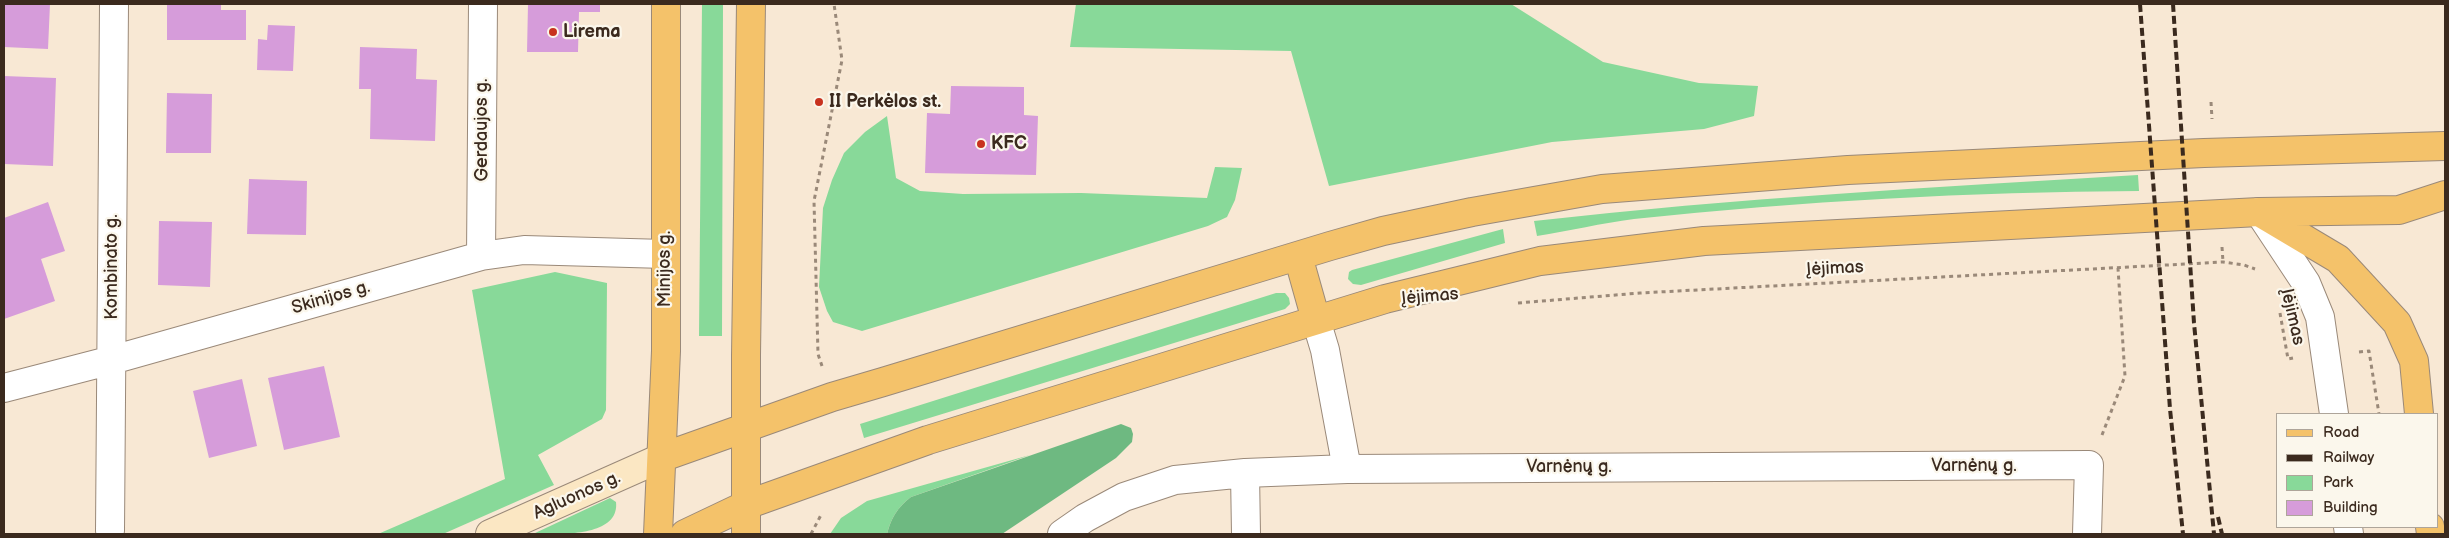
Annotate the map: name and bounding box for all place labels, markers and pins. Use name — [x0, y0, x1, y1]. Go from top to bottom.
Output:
place label: Lirema — [563, 21, 621, 43]
marker: Lirema — [547, 26, 559, 38]
place label: II Perkėlos st. — [829, 91, 941, 113]
marker: II Perkėlos st. — [813, 96, 825, 108]
place label: KFC — [991, 133, 1027, 155]
marker: KFC — [975, 138, 987, 150]

